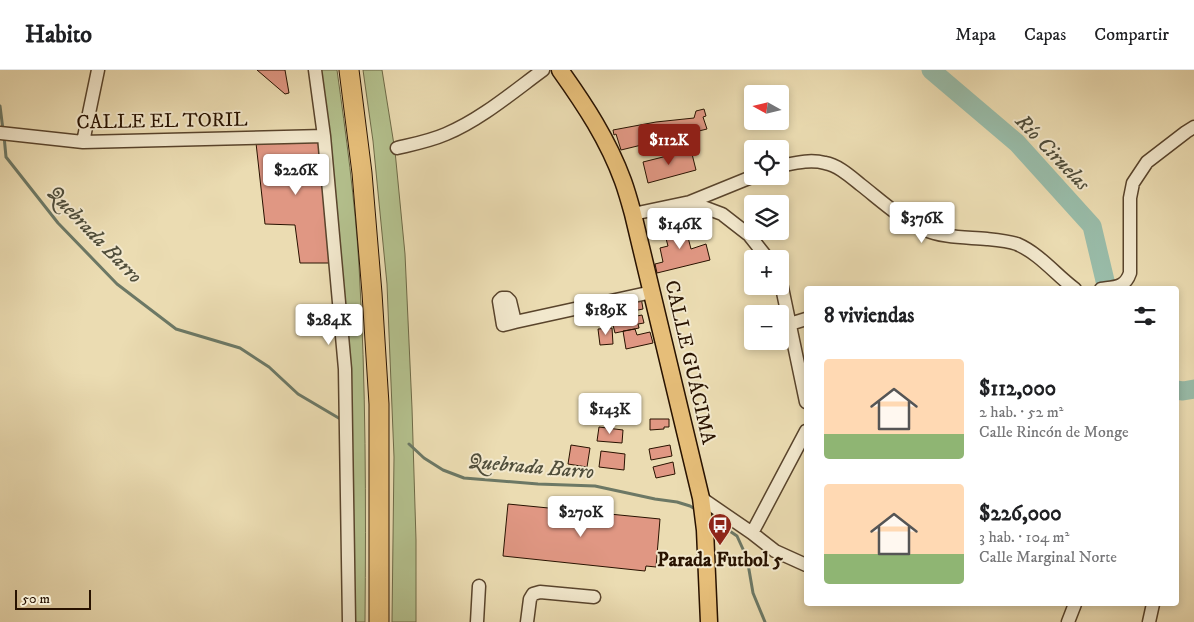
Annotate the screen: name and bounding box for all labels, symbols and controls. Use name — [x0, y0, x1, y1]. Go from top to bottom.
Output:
text: Habito — [25, 20, 92, 50]
text: Mapa — [955, 24, 996, 46]
text: Capas — [1024, 24, 1066, 46]
text: Compartir — [1094, 24, 1169, 46]
north arrow — [744, 85, 789, 130]
map controls — [744, 85, 789, 350]
street label: CALLE EL TORIL — [76, 107, 248, 135]
water label: Río Ciruelas — [1009, 108, 1096, 197]
pin: $112K — [634, 124, 704, 166]
text: $112K — [649, 130, 689, 150]
button: locate — [744, 140, 789, 185]
pin: $226K — [261, 154, 331, 196]
text: $226K — [274, 160, 318, 180]
water label: Quebrada Barro — [41, 180, 148, 289]
button: layers — [744, 195, 789, 240]
pin: $376K — [887, 202, 957, 244]
pin: $146K — [645, 208, 715, 250]
text: $376K — [901, 208, 943, 228]
text: $146K — [658, 214, 702, 234]
button: + — [744, 250, 789, 295]
street label: CALLE GUÁCIMA — [659, 278, 722, 447]
pin: $189K — [571, 294, 641, 336]
text: $189K — [585, 300, 627, 320]
icon: filters — [1131, 302, 1159, 330]
text: 8 viviendas — [824, 303, 914, 329]
pin: $284K — [294, 304, 364, 346]
button: − — [744, 305, 789, 350]
text: $284K — [306, 310, 352, 330]
text: $112,000 — [979, 376, 1056, 402]
icon: home — [864, 379, 924, 439]
pin: $143K — [575, 392, 645, 435]
text: $143K — [589, 399, 631, 419]
text: 2 hab. · 52 m² — [979, 402, 1063, 422]
text: Calle Rincón de Monge — [979, 422, 1129, 442]
water label: Quebrada Barro — [467, 449, 595, 485]
pin: $270K — [546, 496, 616, 538]
text: $226,000 — [979, 501, 1062, 527]
text: $270K — [559, 502, 603, 522]
icon: home — [864, 504, 924, 564]
bus stop icon: Parada Futbol 5 — [707, 512, 733, 546]
text: 3 hab. · 104 m² — [979, 527, 1069, 547]
text: Calle Marginal Norte — [979, 547, 1117, 567]
place label: Parada Futbol 5 — [657, 548, 783, 573]
scale bar — [15, 587, 91, 610]
text: 50 m — [22, 590, 50, 608]

